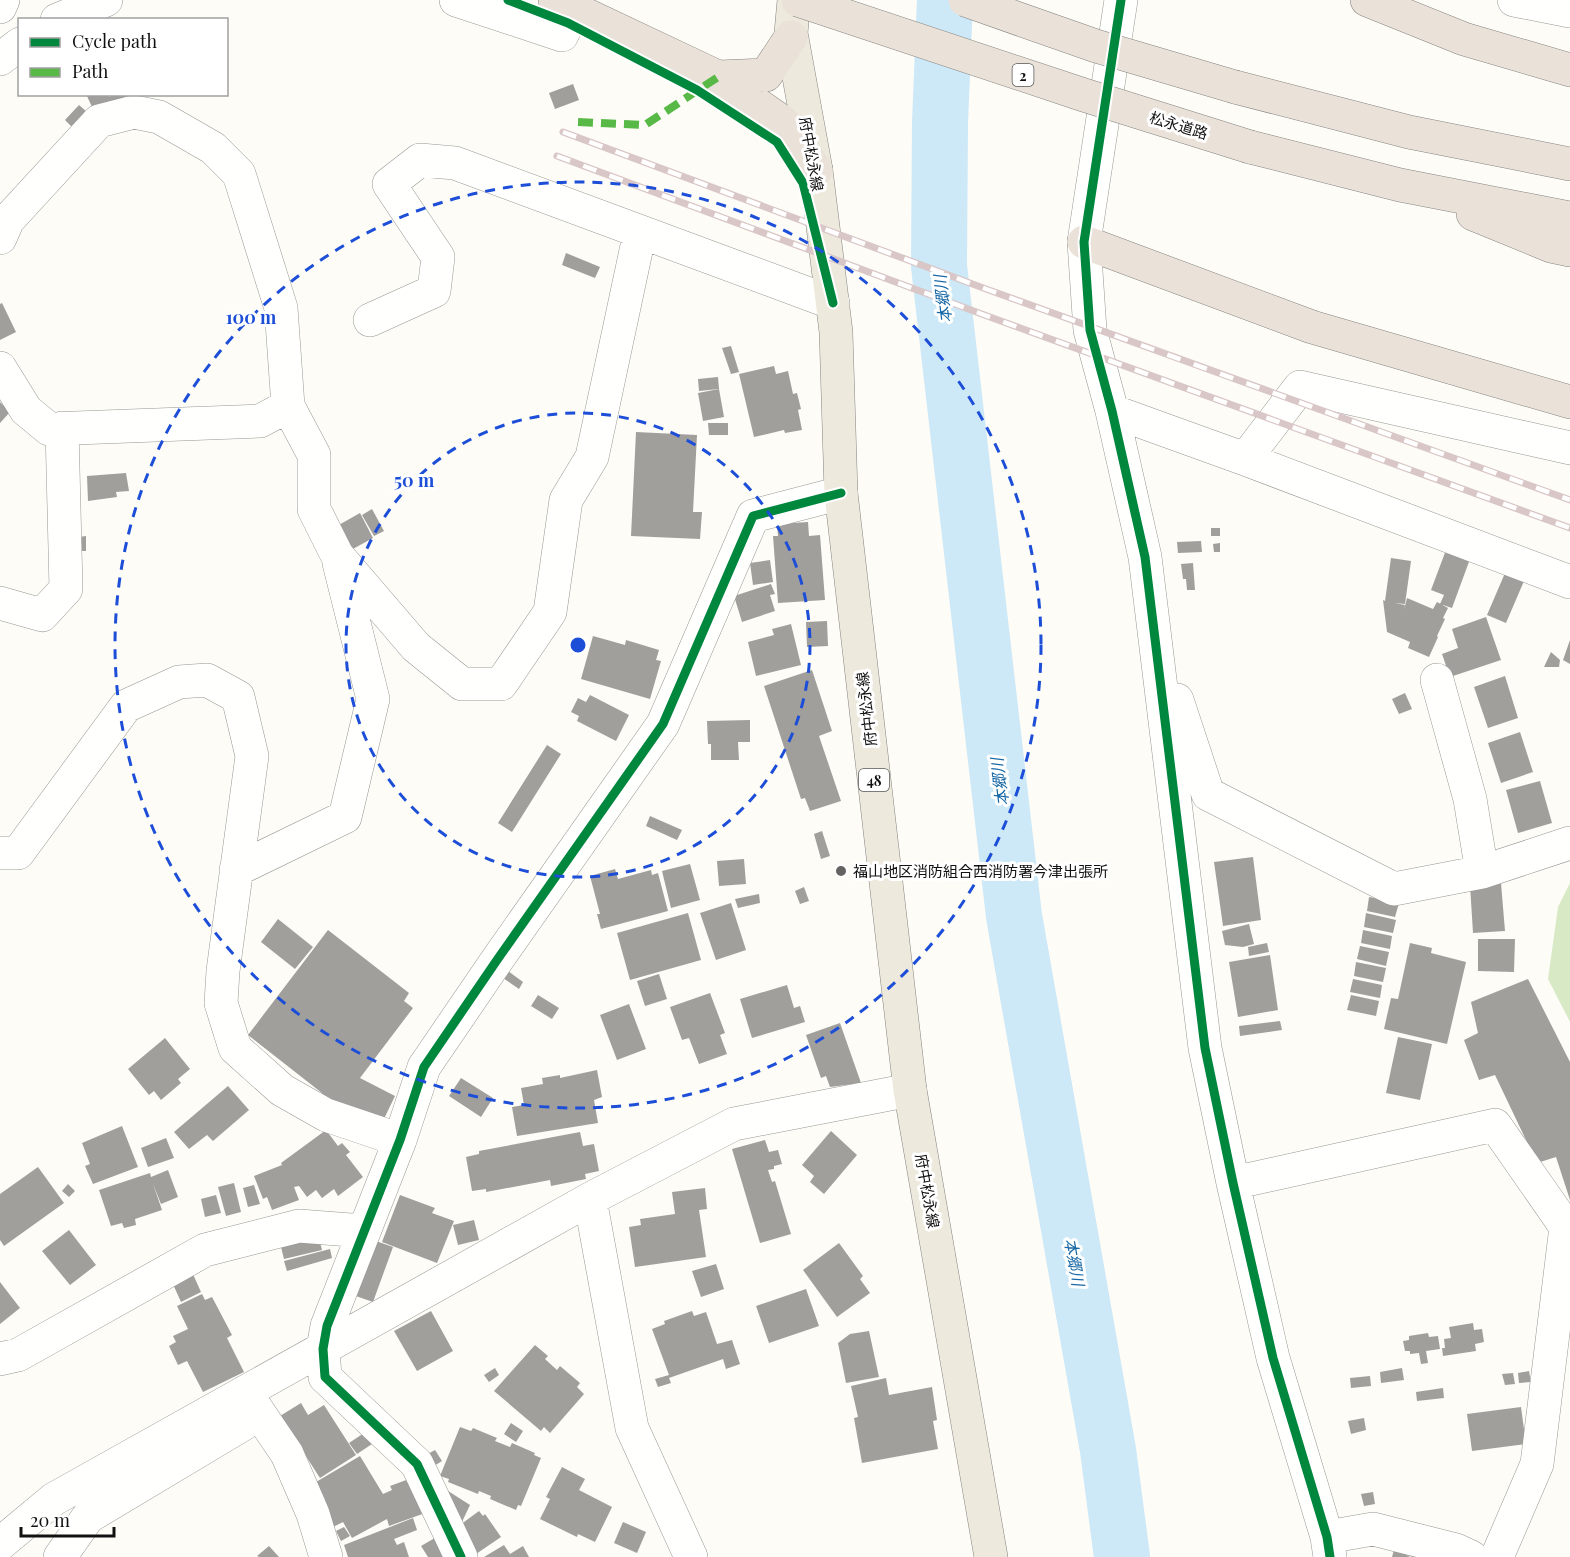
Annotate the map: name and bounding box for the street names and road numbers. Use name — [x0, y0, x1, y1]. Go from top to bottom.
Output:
road number: 2 — [1012, 64, 1034, 86]
street label: 松永道路 — [1147, 107, 1211, 143]
street label: 府中松永線 — [796, 115, 828, 193]
street label: 府中松永線 — [852, 671, 880, 747]
road number: 48 — [859, 769, 889, 791]
street label: 府中松永線 — [912, 1152, 944, 1230]

